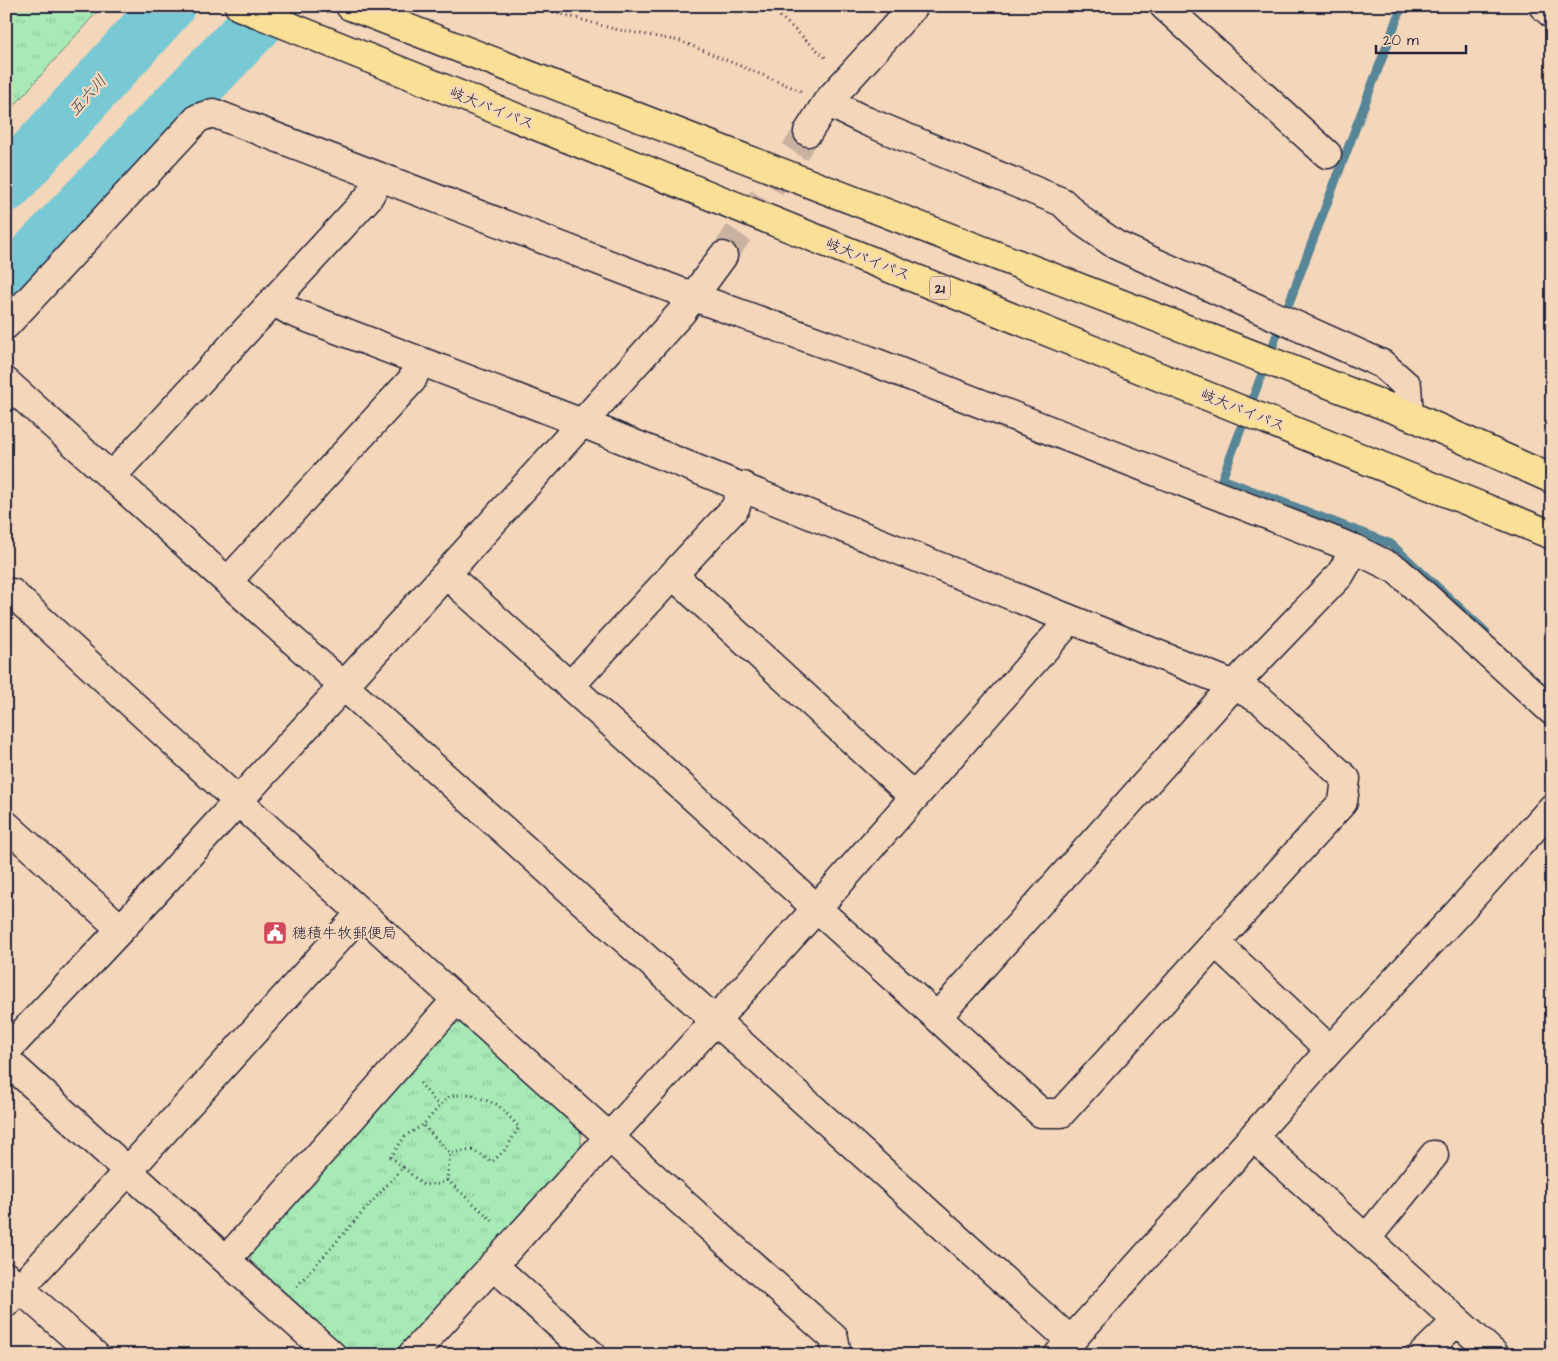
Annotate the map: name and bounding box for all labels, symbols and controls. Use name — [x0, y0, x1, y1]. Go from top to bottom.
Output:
scale bar — [1376, 22, 1466, 54]
text: 20 m — [1383, 30, 1419, 51]
water label: 五六川 — [64, 70, 112, 121]
street label: 岐大バイパス — [446, 82, 537, 135]
street label: 岐大バイパス — [822, 233, 913, 286]
road number: 21 — [930, 276, 950, 300]
street label: 岐大バイパス — [1197, 384, 1288, 437]
public building icon: 穂積牛牧郵便局 — [262, 920, 288, 946]
place label: 穂積牛牧郵便局 — [292, 923, 397, 944]

